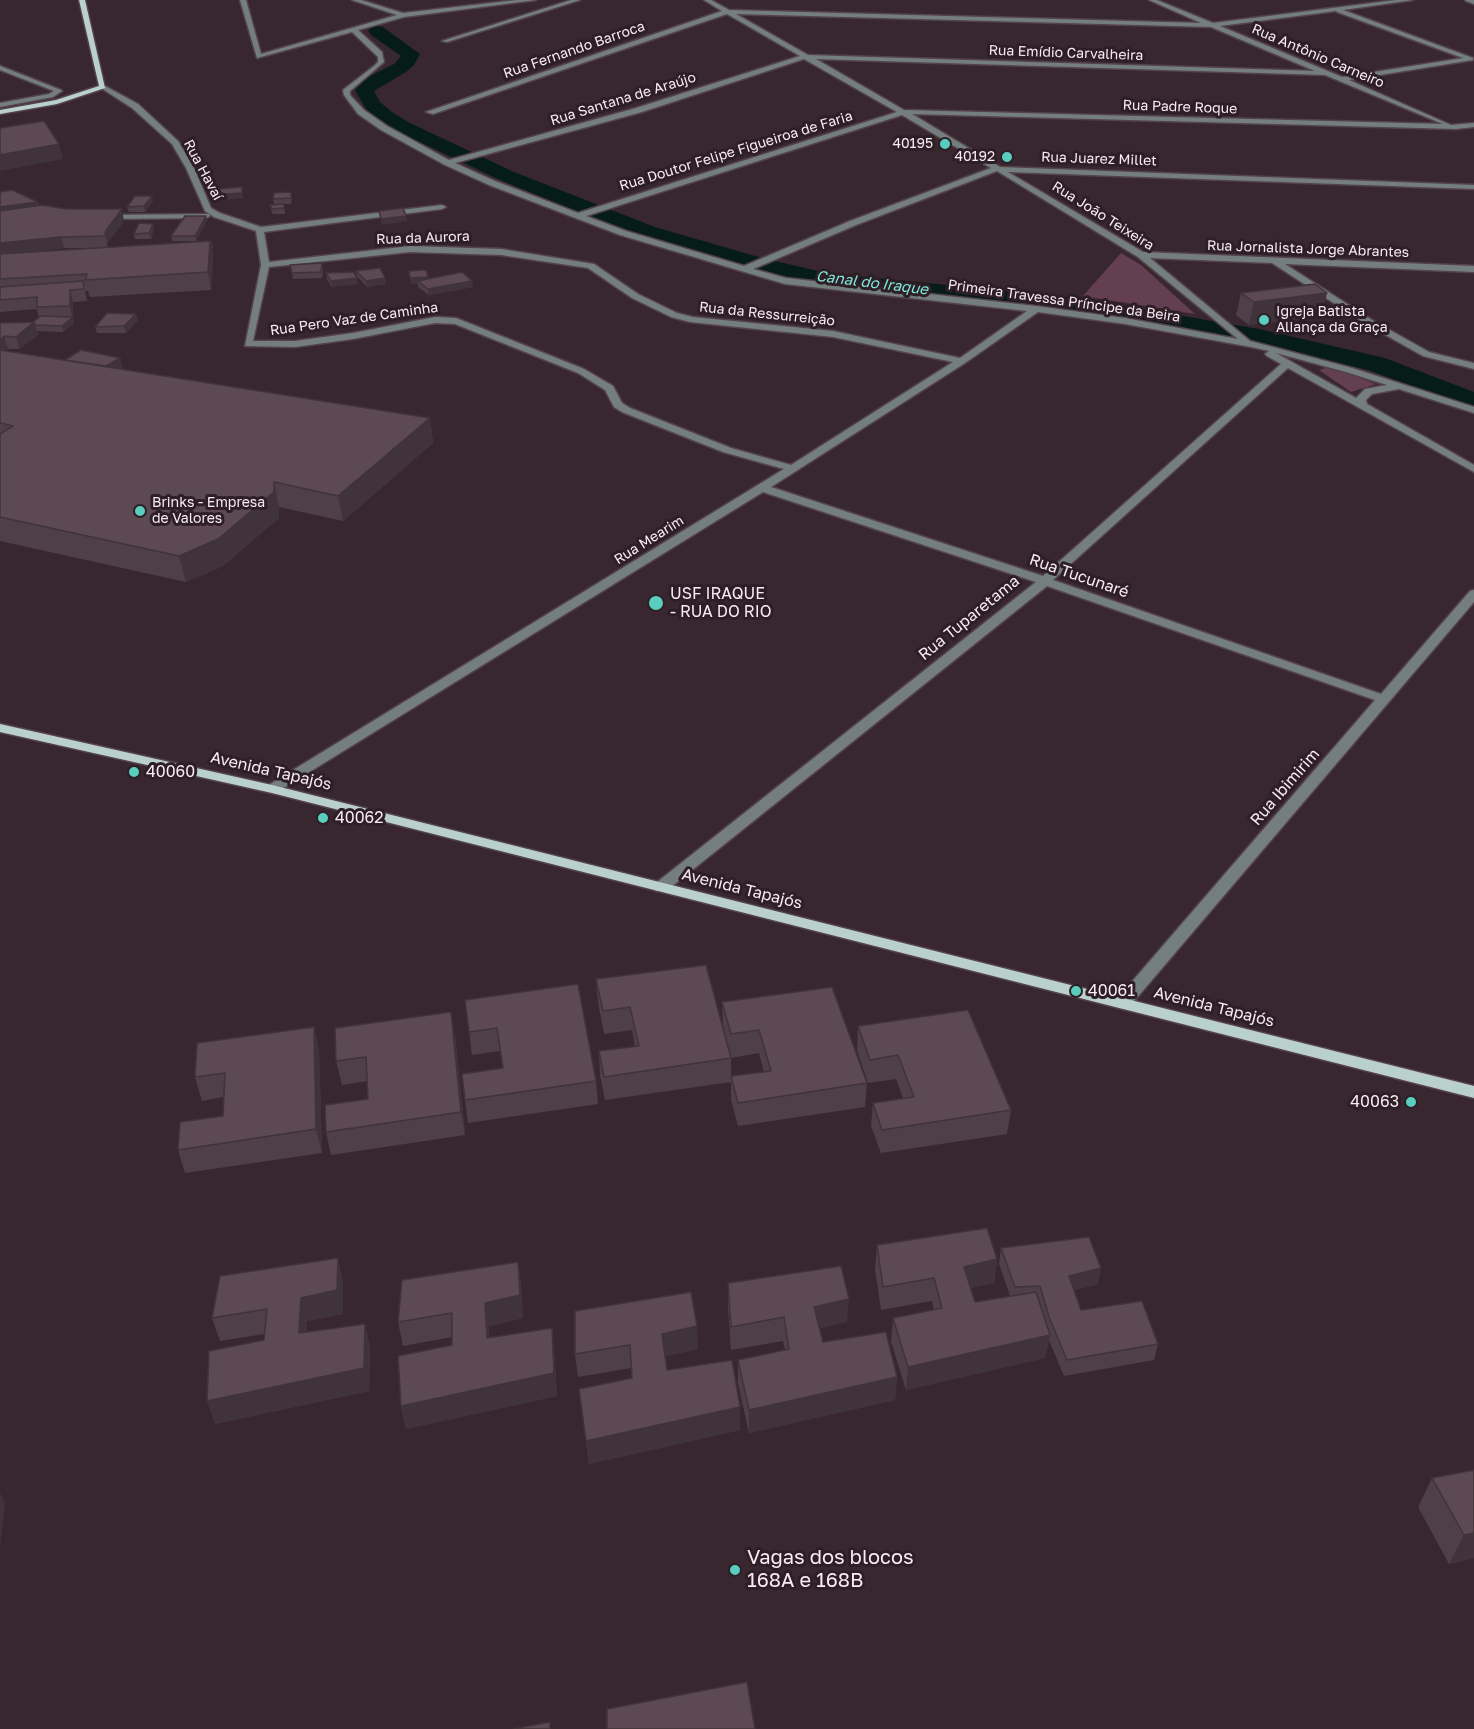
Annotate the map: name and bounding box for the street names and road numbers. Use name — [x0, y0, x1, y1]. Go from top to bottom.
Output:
street label: Rua Fernando Barroca — [501, 18, 647, 82]
street label: Rua Antônio Carneiro — [1249, 20, 1387, 92]
street label: Rua Emídio Carvalheira — [988, 42, 1144, 64]
street label: Rua Santana de Araújo — [548, 69, 698, 129]
street label: Rua Padre Roque — [1122, 97, 1238, 117]
street label: Rua Doutor Felipe Figueiroa de Faria — [617, 107, 855, 195]
street label: Rua Havaí — [180, 137, 226, 203]
street label: Rua Juarez Millet — [1041, 149, 1157, 169]
street label: Rua João Teixeira — [1049, 178, 1157, 254]
street label: Rua da Aurora — [376, 228, 470, 248]
street label: Rua Jornalista Jorge Abrantes — [1207, 237, 1409, 261]
street label: Primeira Travessa Príncipe da Beira — [947, 276, 1181, 326]
street label: Rua Pero Vaz de Caminha — [269, 299, 439, 339]
street label: Rua da Ressurreição — [698, 299, 836, 329]
street label: Rua Mearim — [611, 512, 687, 568]
street label: Rua Tucunaré — [1027, 550, 1131, 602]
street label: Rua Tuparetama — [915, 571, 1023, 665]
street label: Rua Ibimirim — [1246, 745, 1324, 829]
street label: Avenida Tapajós — [209, 748, 333, 794]
street label: Avenida Tapajós — [680, 865, 804, 913]
street label: Avenida Tapajós — [1152, 983, 1276, 1031]

